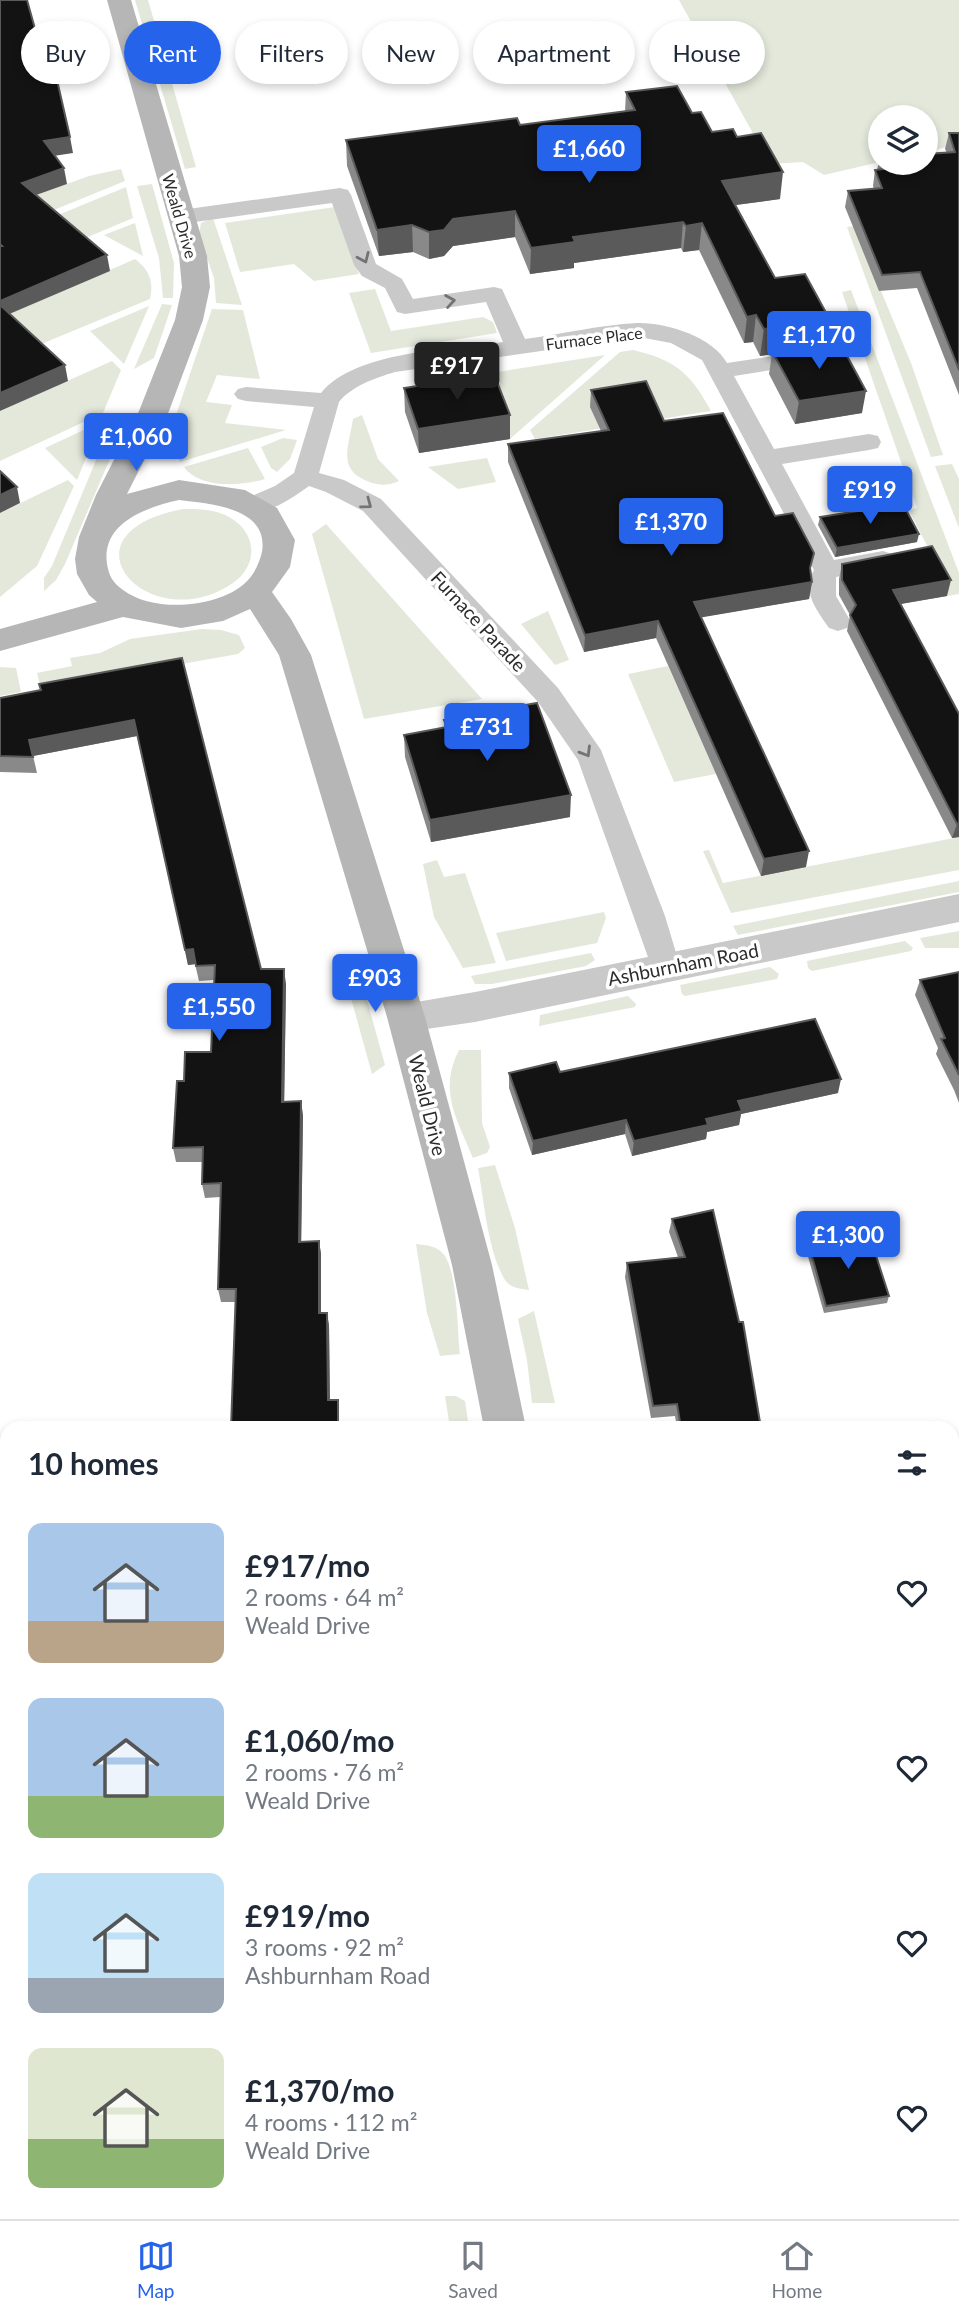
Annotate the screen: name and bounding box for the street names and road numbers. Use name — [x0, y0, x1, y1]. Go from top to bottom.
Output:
street label: Weald Drive — [159, 172, 201, 260]
street label: Furnace Place — [545, 323, 643, 353]
street label: Furnace Parade — [427, 566, 531, 676]
street label: Ashburnham Road — [606, 938, 760, 990]
street label: Weald Drive — [404, 1052, 452, 1158]

